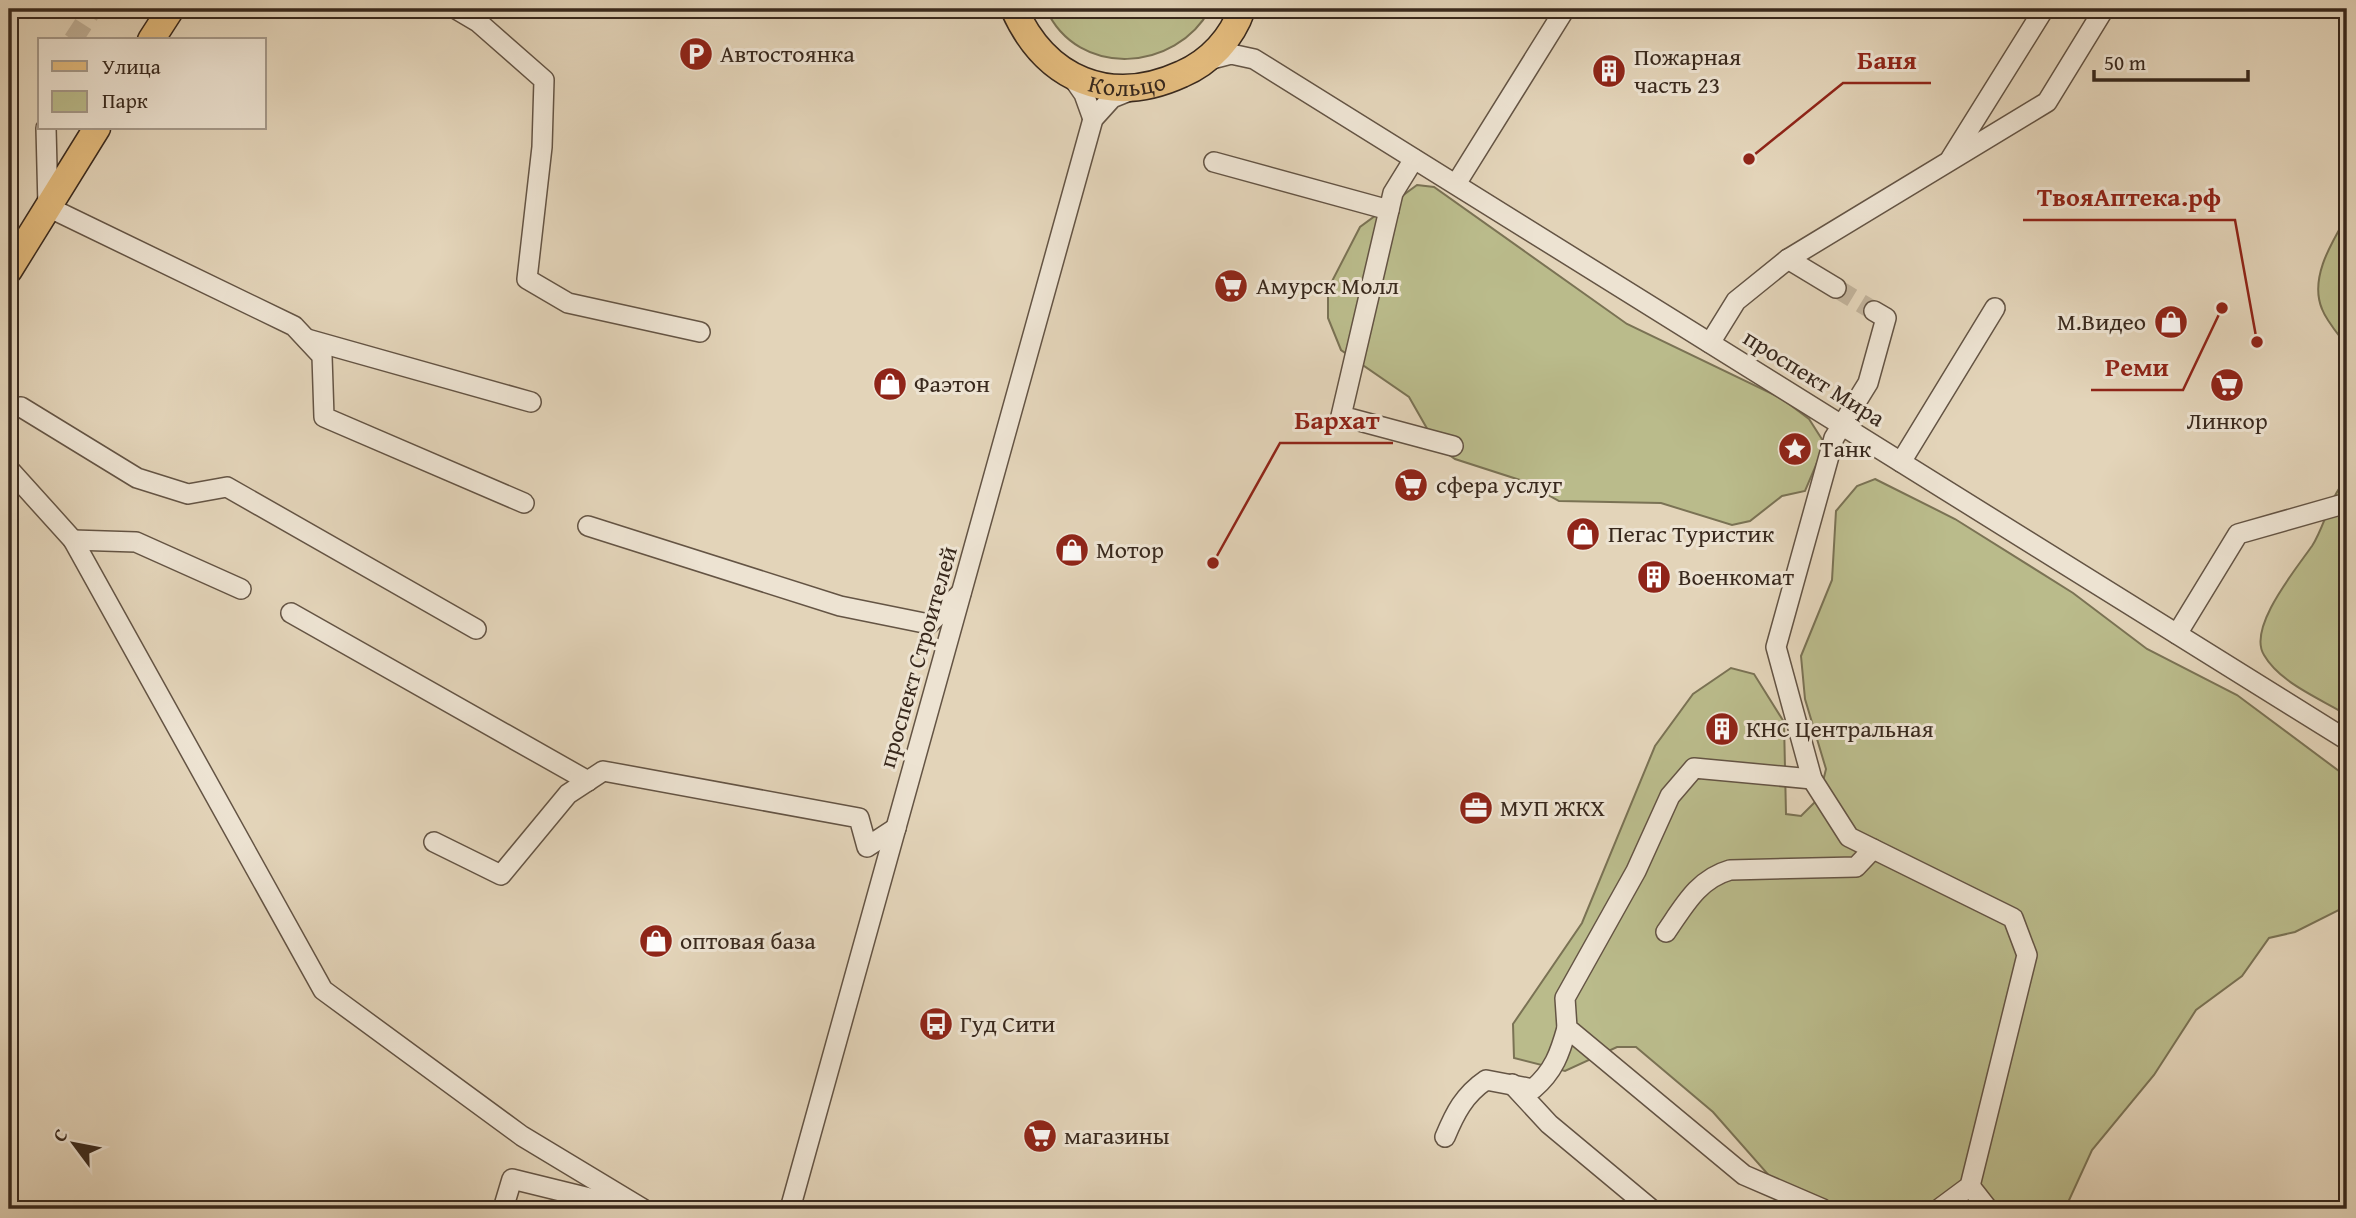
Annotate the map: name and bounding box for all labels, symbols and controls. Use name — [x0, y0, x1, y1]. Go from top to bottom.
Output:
parking icon: Автостоянка — [677, 35, 715, 73]
place label: Автостоянка — [720, 36, 855, 71]
callout: Баня — [1843, 36, 1931, 83]
legend — [38, 38, 266, 130]
scale bar — [2094, 38, 2248, 82]
place label: Пожарная часть 23 — [1634, 39, 1741, 102]
text: Баня — [1857, 40, 1917, 79]
text: 50 m — [2104, 47, 2146, 78]
text: Улица — [102, 51, 161, 82]
building icon: Пожарная часть 23 — [1590, 52, 1628, 90]
street label: Кольцо — [1085, 64, 1170, 105]
text: Парк — [102, 85, 148, 116]
callout: ТвояАптека.рф — [2023, 173, 2235, 220]
text: ТвояАптека.рф — [2037, 177, 2221, 216]
supermarket icon: Амурск Молл — [1212, 267, 1250, 305]
place label: Амурск Молл — [1256, 268, 1399, 303]
shop icon: М.Видео — [2152, 303, 2190, 341]
place label: М.Видео — [2057, 304, 2146, 339]
street label: проспект Мира — [1737, 320, 1892, 435]
callout: Реми — [2091, 343, 2183, 390]
text: Реми — [2105, 347, 2169, 386]
shop icon: Фаэтон — [871, 365, 909, 403]
place label: Фаэтон — [914, 366, 990, 401]
supermarket icon: Линкор — [2208, 366, 2246, 404]
callout: Бархат — [1280, 396, 1393, 443]
text: Бархат — [1294, 400, 1380, 439]
place label: Линкор — [2186, 403, 2268, 438]
place icon: Танк — [1776, 430, 1814, 468]
place label: Танк — [1820, 431, 1872, 466]
supermarket icon: сфера услуг — [1392, 466, 1430, 504]
place label: сфера услуг — [1436, 467, 1562, 502]
shop icon: Пегас Туристик — [1564, 515, 1602, 553]
place label: Пегас Туристик — [1608, 516, 1775, 551]
shop icon: Мотор — [1053, 531, 1091, 569]
place label: Мотор — [1096, 532, 1164, 567]
street label: проспект Строителей — [869, 542, 966, 772]
building icon: Военкомат — [1635, 558, 1673, 596]
place label: Военкомат — [1678, 559, 1794, 594]
building icon: КНС Центральная — [1703, 710, 1741, 748]
place label: КНС Центральная — [1746, 711, 1934, 746]
office icon: МУП ЖКХ — [1457, 789, 1495, 827]
place label: МУП ЖКХ — [1500, 790, 1605, 825]
shop icon: оптовая база — [637, 922, 675, 960]
place label: оптовая база — [680, 923, 816, 958]
bus stop icon: Гуд Сити — [917, 1005, 955, 1043]
place label: Гуд Сити — [960, 1006, 1055, 1041]
north arrow — [38, 1110, 108, 1180]
supermarket icon: магазины — [1021, 1117, 1059, 1155]
place label: магазины — [1064, 1118, 1170, 1153]
text: С — [45, 1123, 74, 1147]

